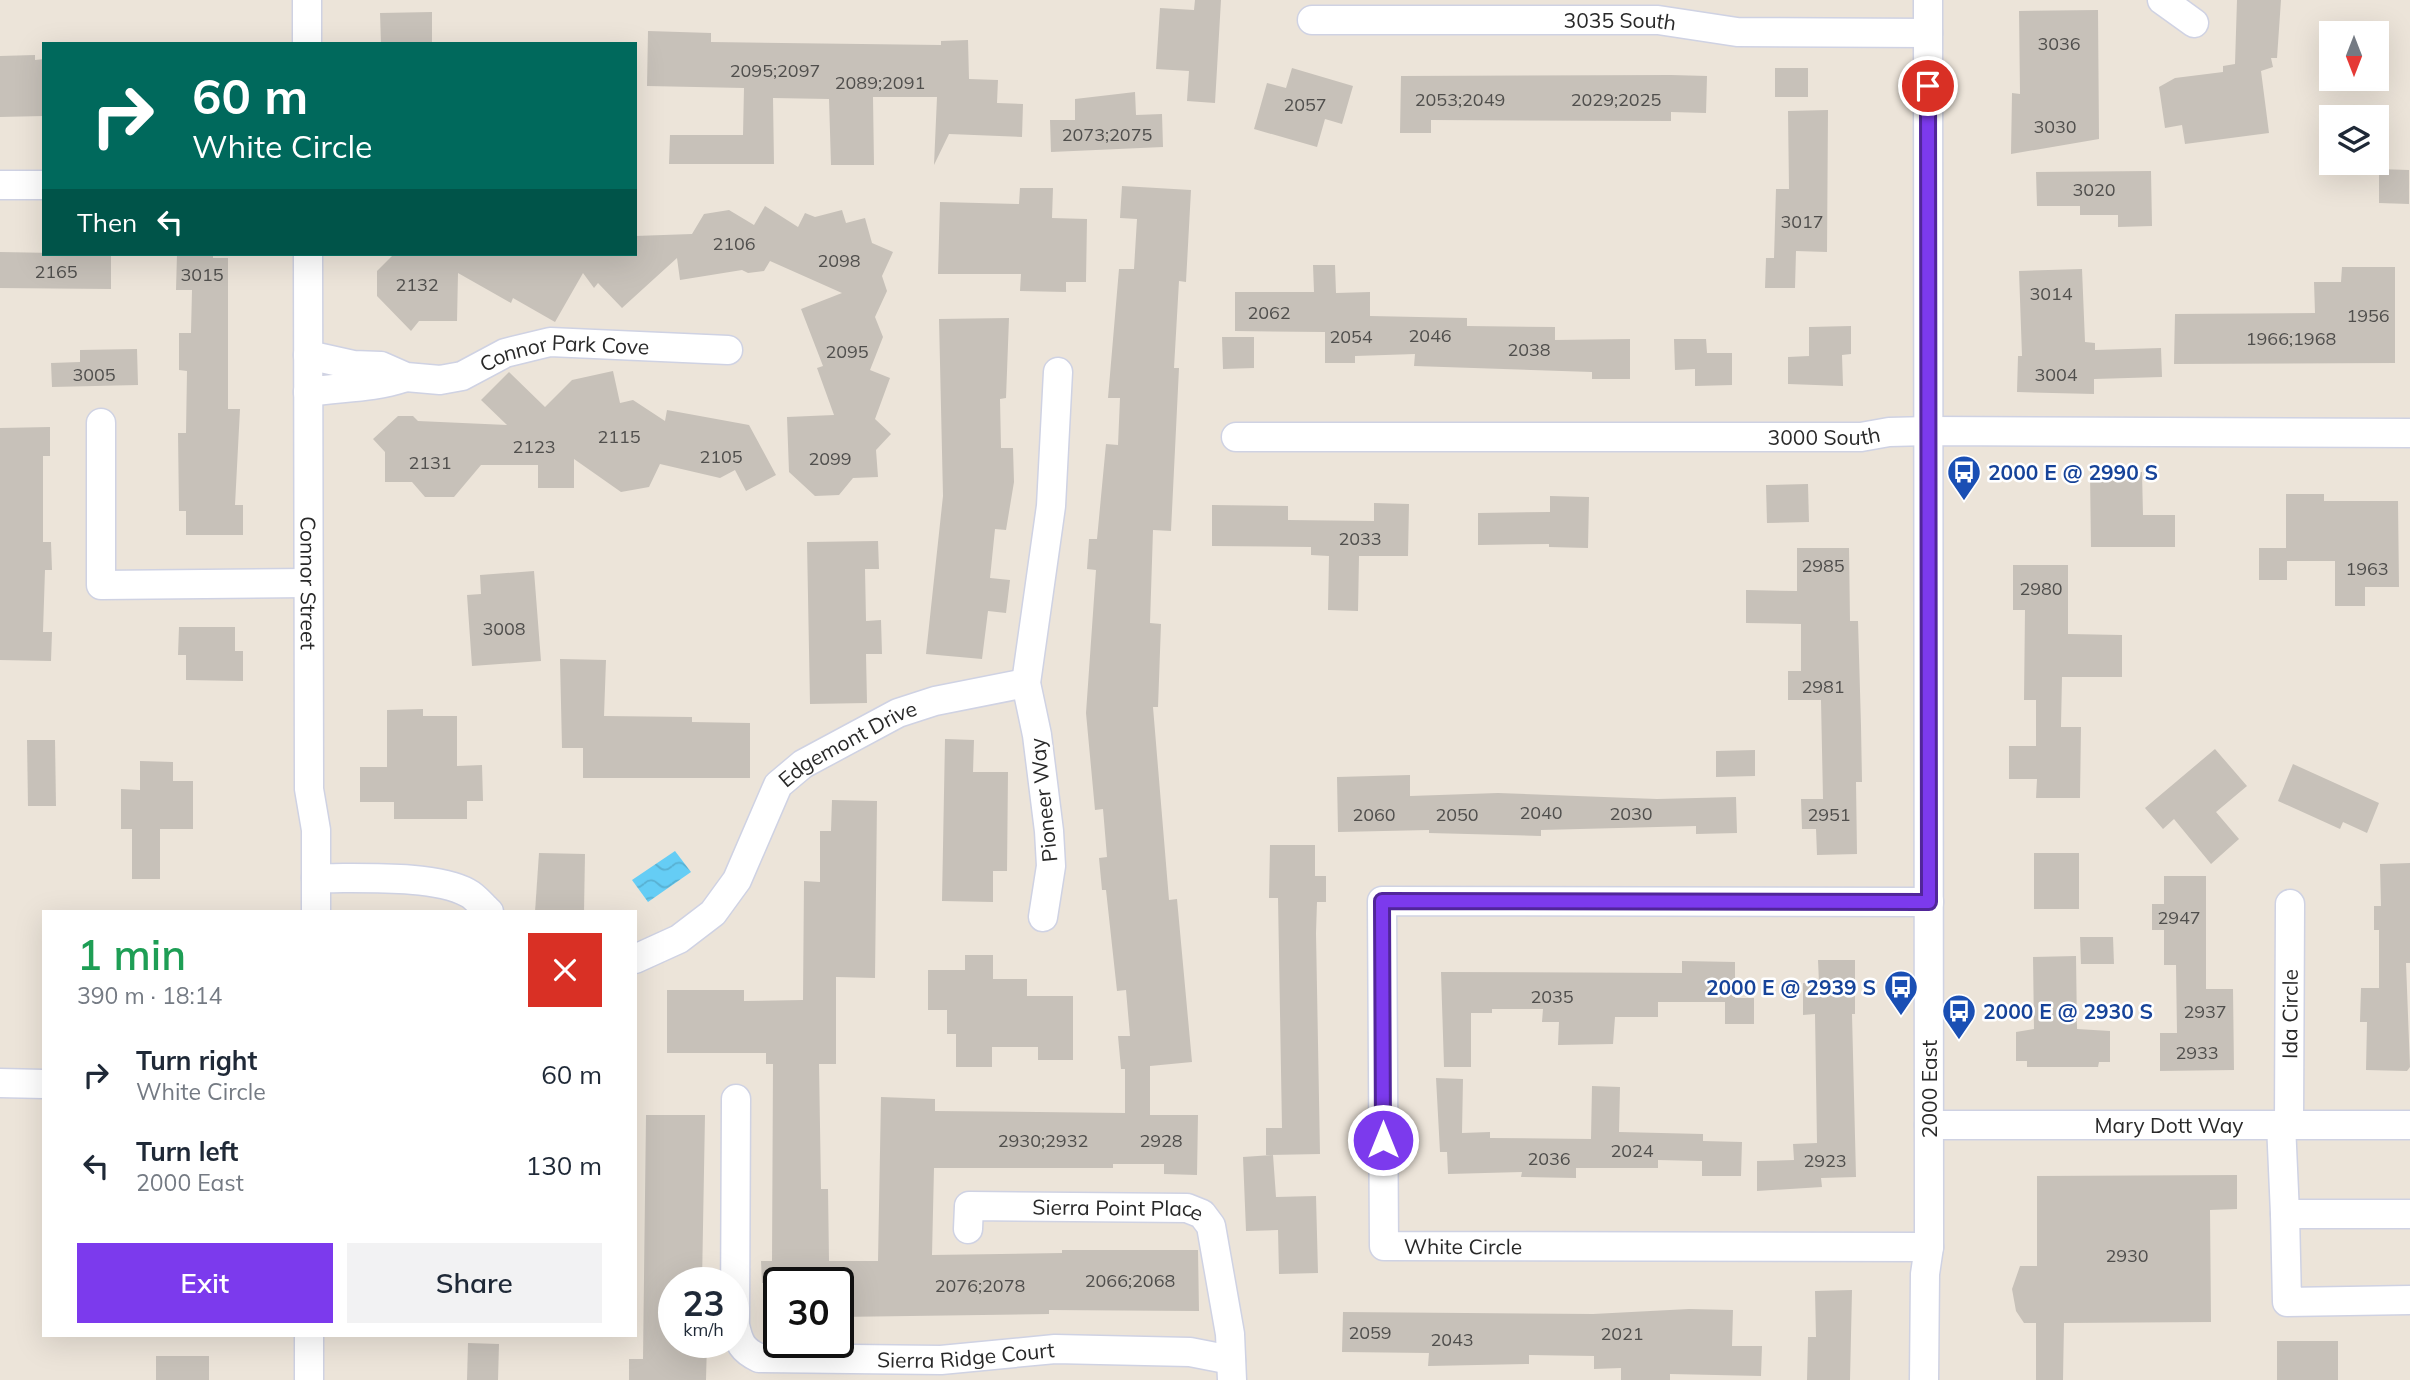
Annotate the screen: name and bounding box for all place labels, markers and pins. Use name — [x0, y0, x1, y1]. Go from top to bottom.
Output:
pin — [1898, 56, 1958, 116]
bus stop icon: 2000 E @ 2990 S — [1945, 453, 1983, 502]
place label: 2000 E @ 2990 S — [1988, 459, 2158, 485]
bus stop icon: 2000 E @ 2939 S — [1882, 968, 1920, 1017]
place label: 2000 E @ 2939 S — [1706, 974, 1876, 1000]
bus stop icon: 2000 E @ 2930 S — [1940, 992, 1978, 1041]
place label: 2000 E @ 2930 S — [1983, 998, 2153, 1024]

